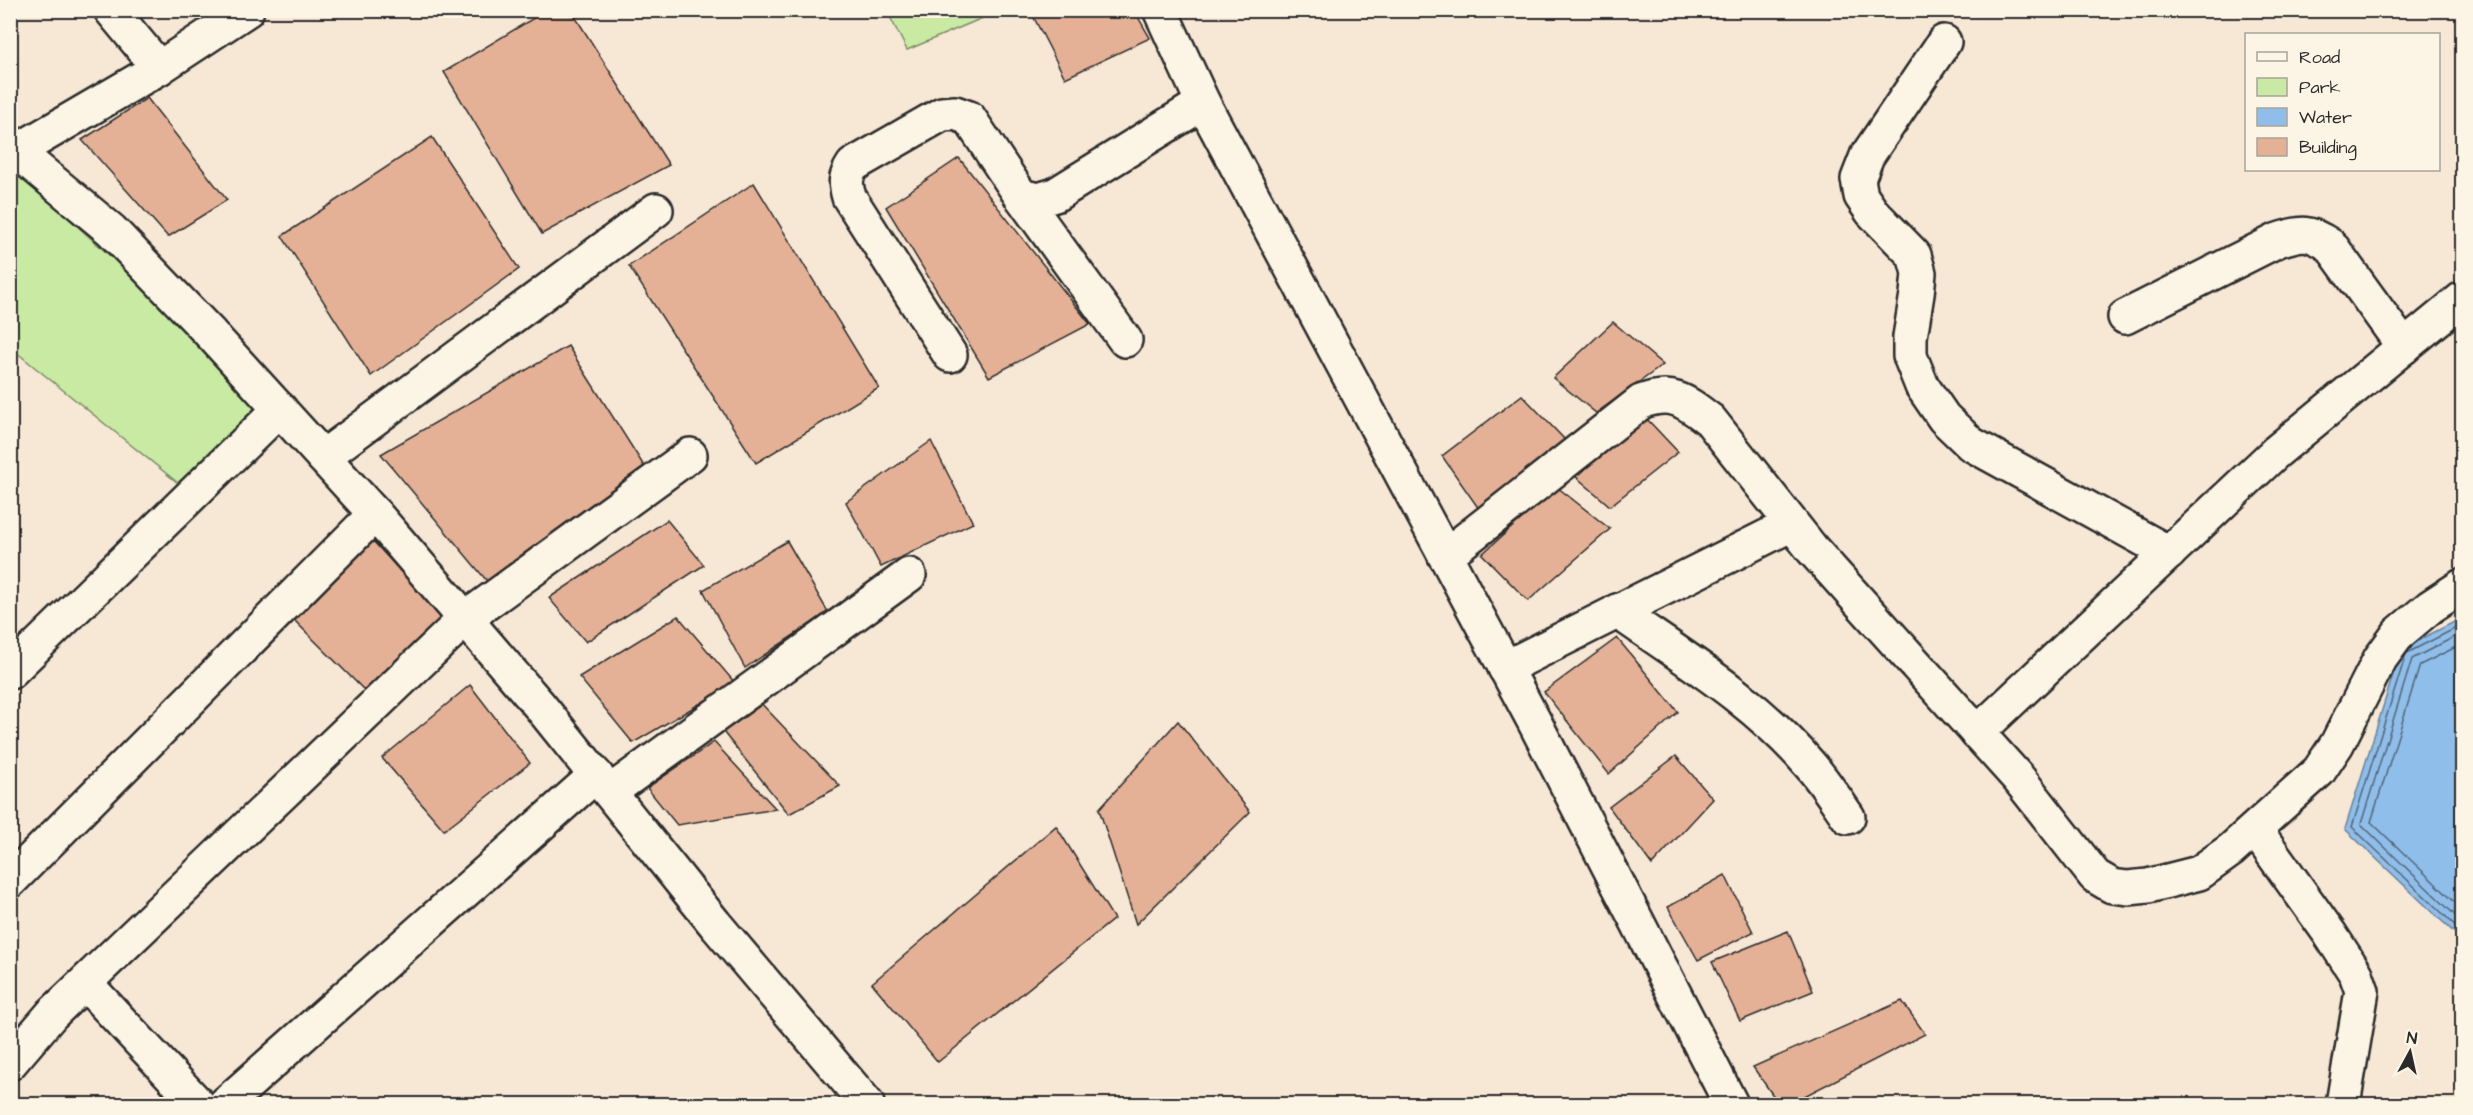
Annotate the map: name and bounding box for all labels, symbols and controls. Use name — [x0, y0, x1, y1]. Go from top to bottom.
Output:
legend — [2245, 33, 2440, 171]
text: Road — [2299, 45, 2340, 70]
text: Park — [2299, 75, 2341, 100]
text: Water — [2299, 105, 2352, 130]
text: Building — [2299, 135, 2357, 161]
north arrow — [2380, 1022, 2440, 1082]
text: N — [2405, 1027, 2418, 1050]

